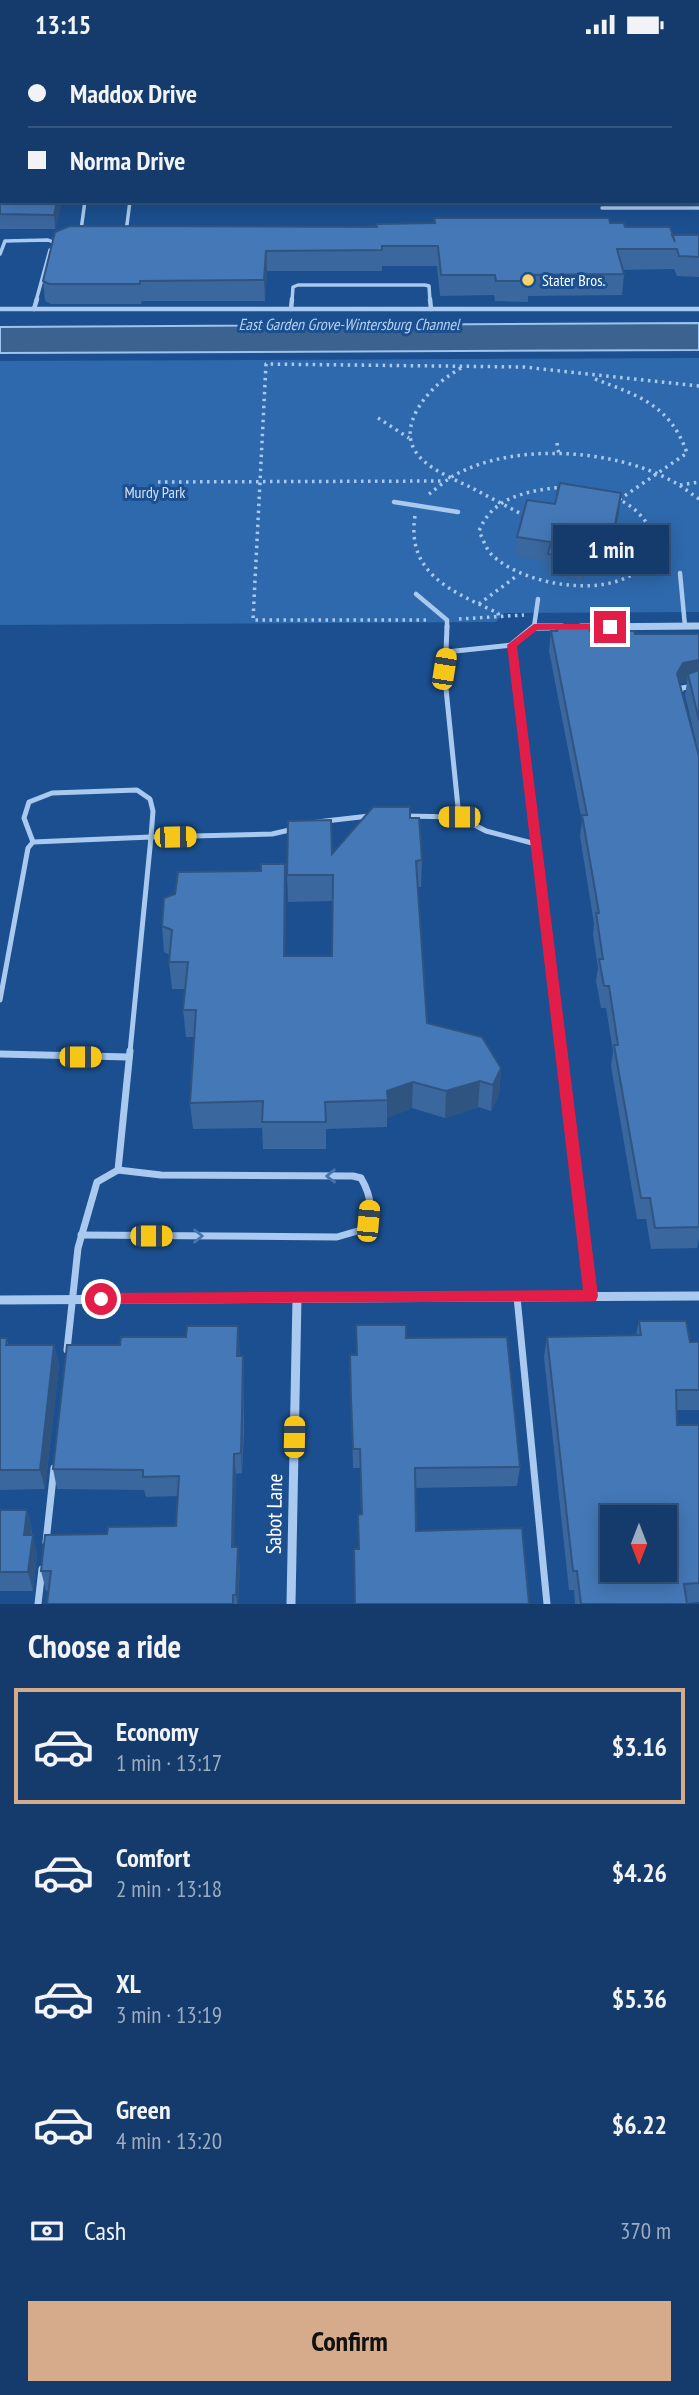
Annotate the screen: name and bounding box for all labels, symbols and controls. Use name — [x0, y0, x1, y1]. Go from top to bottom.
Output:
text: 13:15 — [35, 8, 91, 41]
text: Maddox Drive — [70, 77, 197, 110]
text: Norma Drive — [70, 144, 185, 177]
place label: Stater Bros. — [542, 270, 606, 290]
marker: Stater Bros. — [520, 272, 536, 288]
water label: East Garden Grove-Wintersburg Channel — [238, 314, 461, 334]
park label: Murdy Park — [124, 482, 186, 502]
callout: 1 min — [552, 525, 668, 575]
text: 1 min — [588, 535, 634, 564]
route end — [594, 611, 626, 643]
car — [431, 647, 458, 691]
car — [439, 807, 481, 828]
car — [154, 826, 197, 848]
car — [60, 1047, 102, 1068]
one-way arrow — [325, 1168, 336, 1184]
car — [356, 1199, 381, 1243]
car — [131, 1226, 173, 1247]
one-way arrow — [194, 1228, 204, 1244]
route start — [85, 1283, 117, 1315]
car — [284, 1416, 305, 1458]
street label: Sabot Lane — [260, 1474, 288, 1554]
north arrow — [600, 1505, 677, 1582]
map controls — [600, 1505, 677, 1582]
text: Choose a ride — [28, 1625, 181, 1667]
icon: car — [32, 1715, 95, 1778]
text: Economy — [116, 1715, 198, 1748]
text: $3.16 — [612, 1730, 667, 1763]
text: 1 min · 13:17 — [116, 1748, 222, 1777]
icon: car — [32, 1841, 95, 1904]
text: Comfort — [116, 1841, 190, 1874]
text: $4.26 — [612, 1856, 667, 1889]
text: 2 min · 13:18 — [116, 1874, 222, 1903]
icon: car — [32, 1967, 95, 2030]
text: XL — [116, 1967, 141, 2000]
text: $5.36 — [612, 1982, 667, 2015]
text: 3 min · 13:19 — [116, 2000, 222, 2029]
icon: car — [32, 2093, 95, 2156]
text: Green — [116, 2093, 171, 2126]
text: $6.22 — [612, 2108, 667, 2141]
text: 4 min · 13:20 — [116, 2126, 222, 2155]
icon: cash — [28, 2212, 66, 2250]
text: Cash — [84, 2214, 126, 2247]
text: 370 m — [620, 2216, 671, 2245]
button: Confirm — [28, 2301, 671, 2381]

